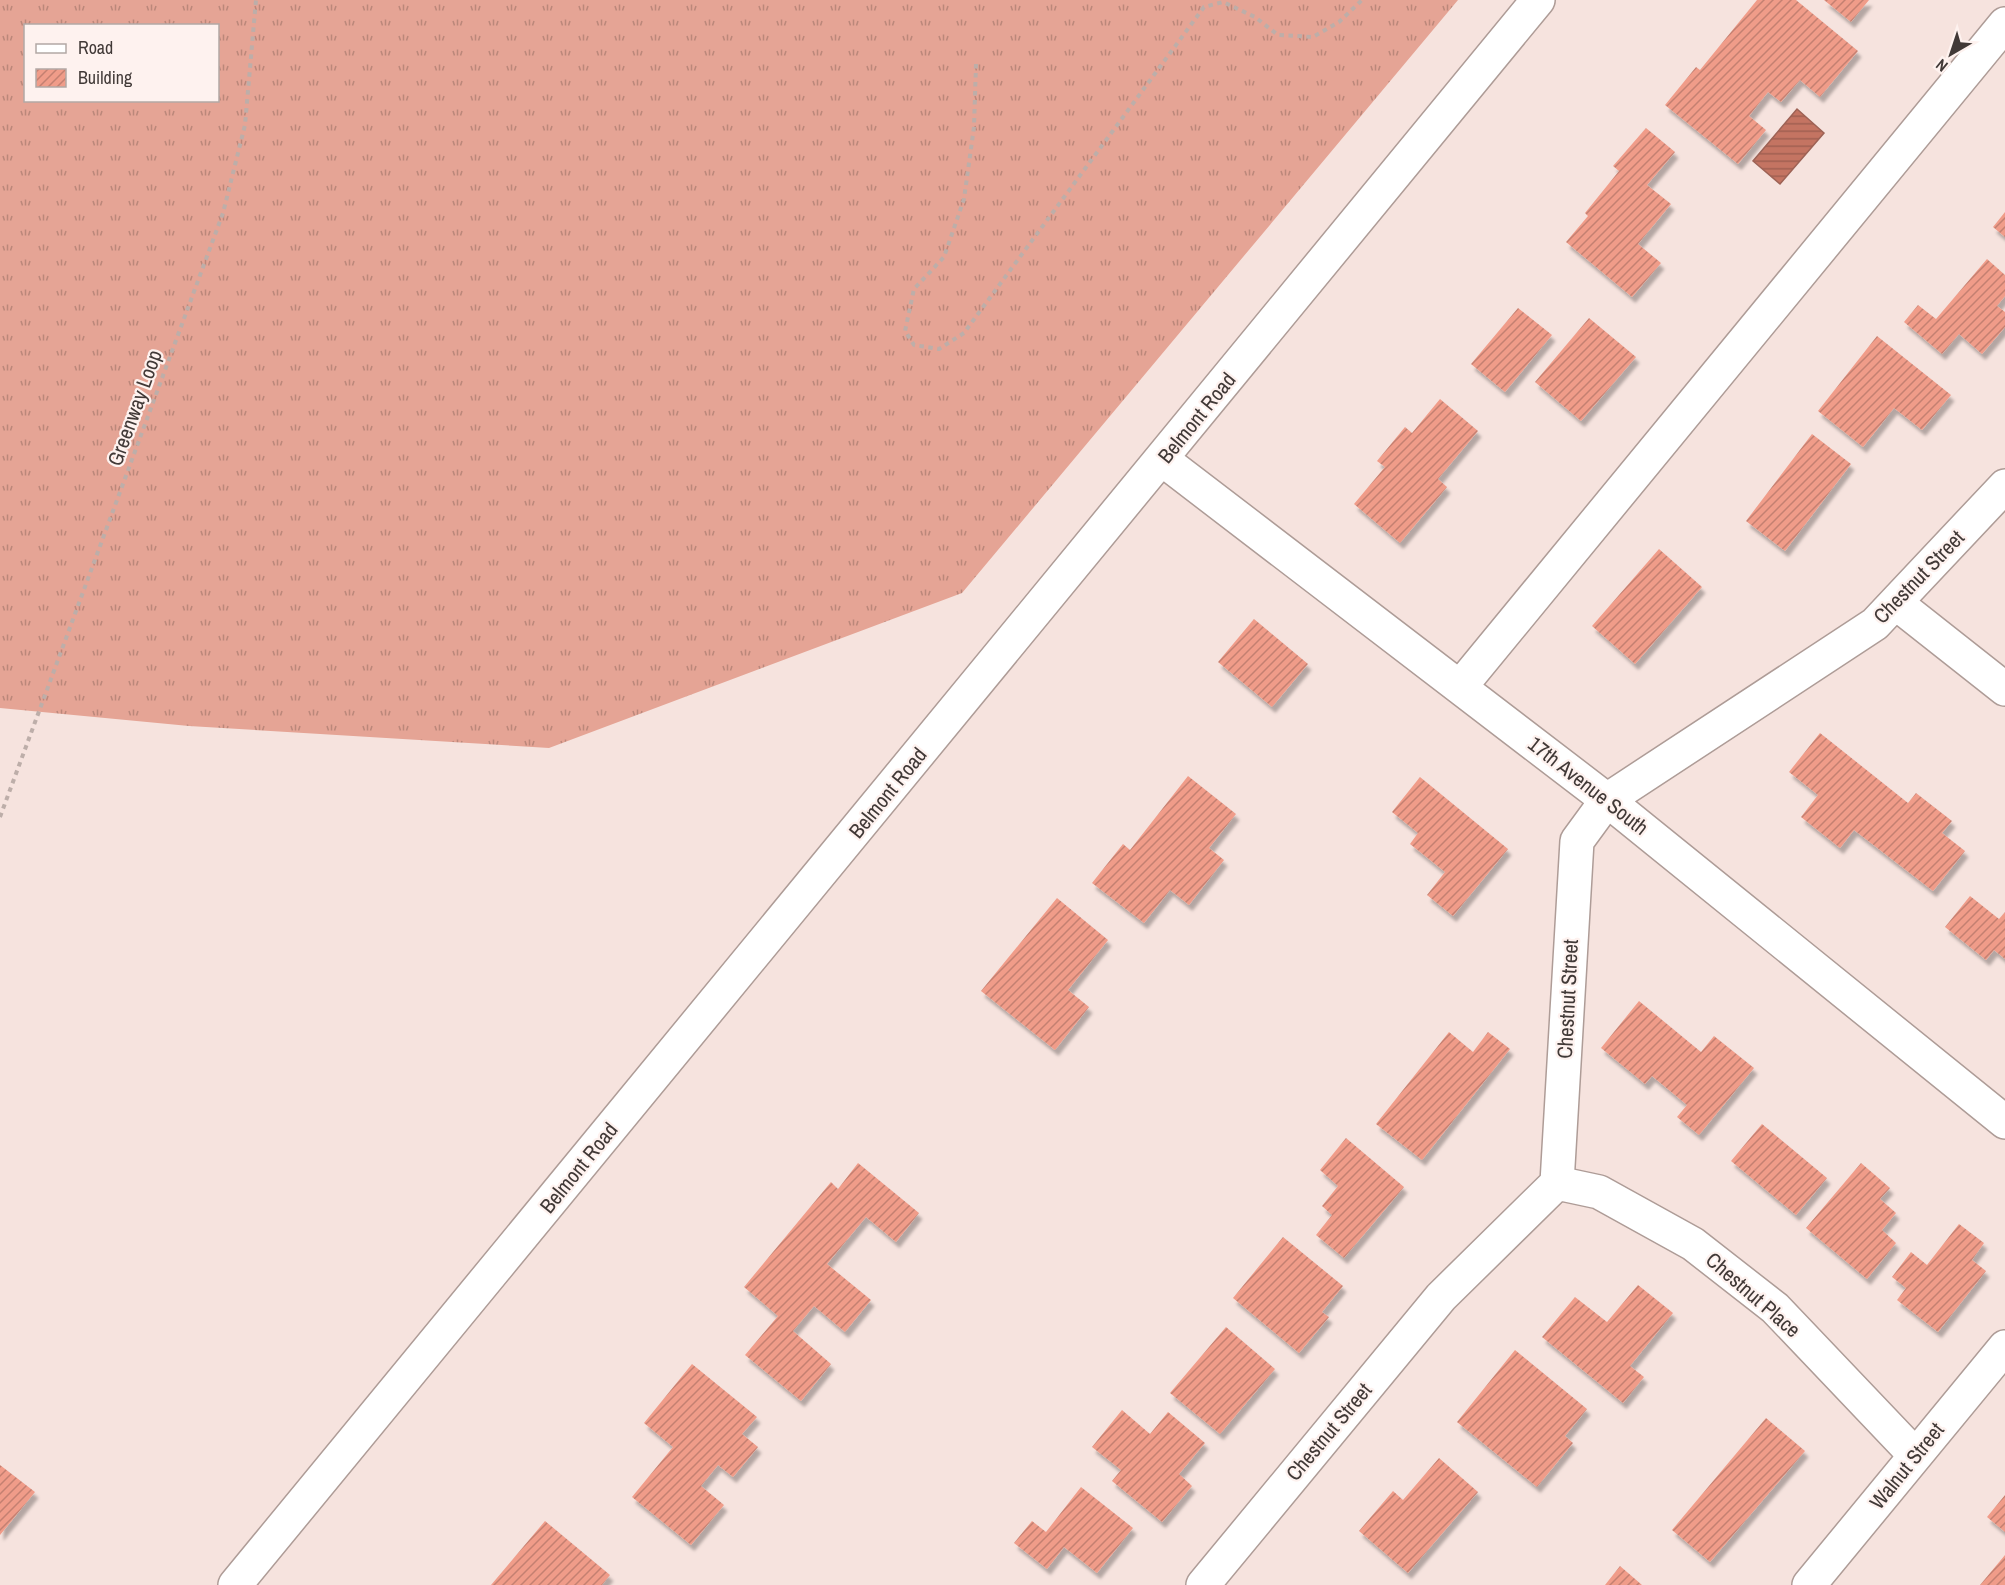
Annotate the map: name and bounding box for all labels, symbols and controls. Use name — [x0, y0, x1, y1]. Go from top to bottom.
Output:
legend — [24, 24, 219, 102]
north arrow — [1921, 24, 1981, 84]
text: Road — [78, 35, 113, 60]
text: N — [1931, 54, 1952, 77]
text: Building — [78, 65, 133, 90]
street label: Greenway Loop — [100, 346, 169, 470]
street label: Belmont Road — [1151, 366, 1242, 469]
street label: Chestnut Street — [1867, 523, 1971, 630]
street label: 17th Avenue South — [1522, 729, 1654, 842]
street label: Belmont Road — [842, 741, 933, 844]
street label: Chestnut Street — [1550, 938, 1585, 1059]
street label: Belmont Road — [533, 1116, 624, 1219]
street label: Chestnut Place — [1700, 1245, 1807, 1344]
street label: Chestnut Street — [1279, 1376, 1378, 1487]
street label: Walnut Street — [1863, 1416, 1951, 1515]

